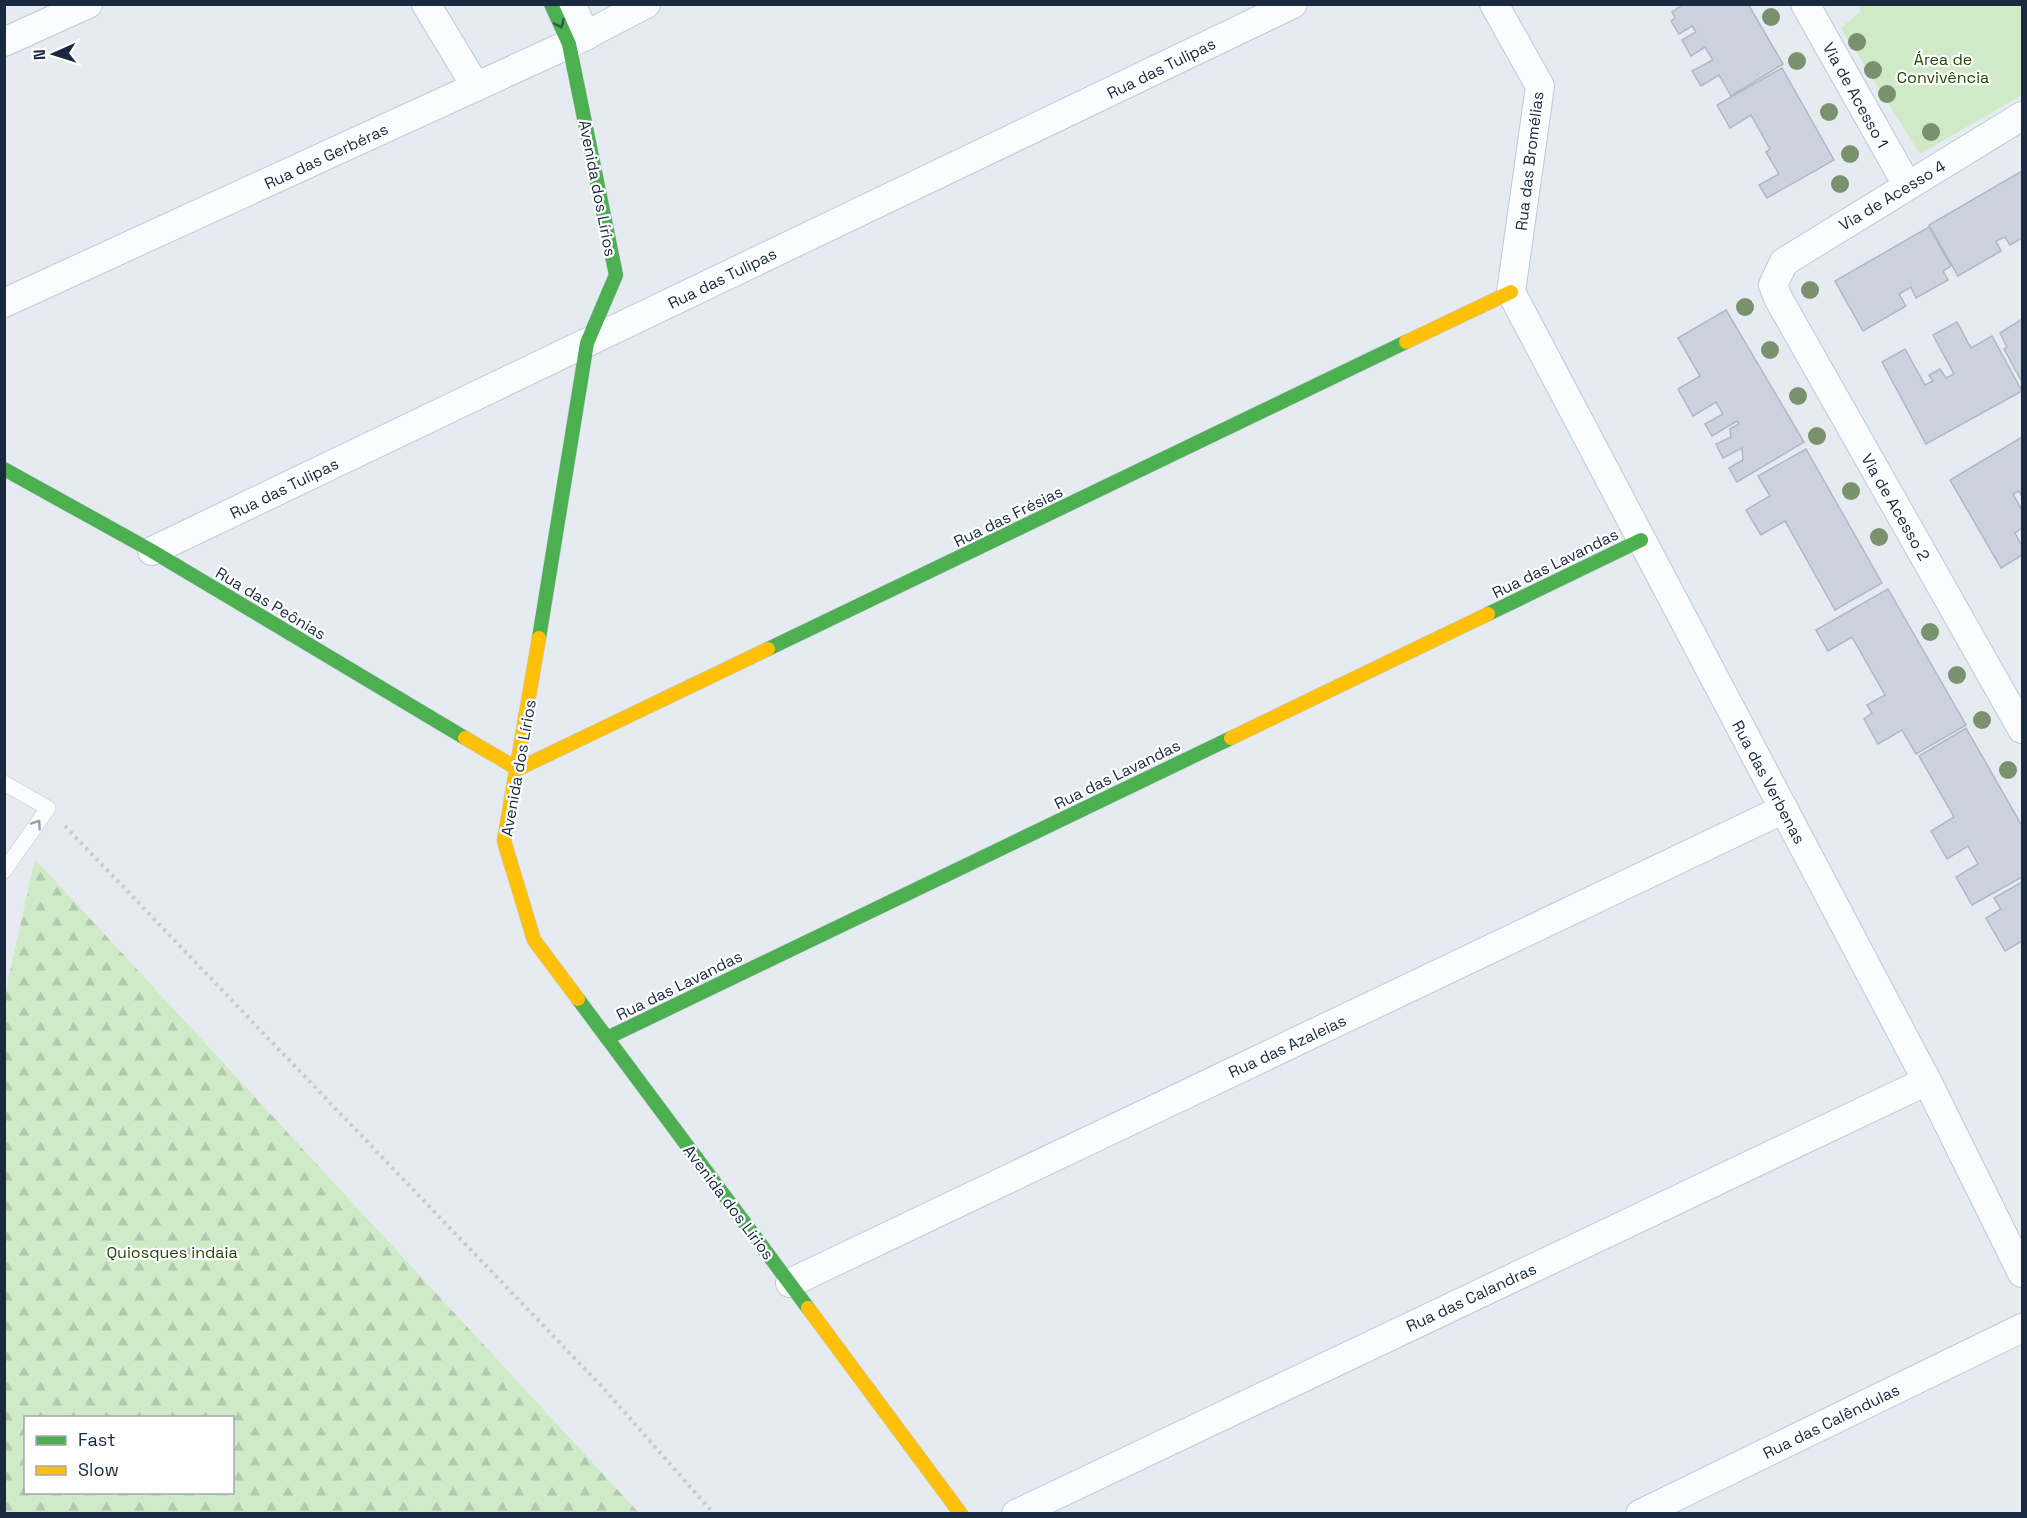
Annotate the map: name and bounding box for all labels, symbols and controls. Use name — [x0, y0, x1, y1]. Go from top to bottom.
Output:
one-way arrow — [553, 18, 565, 29]
north arrow — [24, 24, 84, 84]
street label: Rua das Tulipas — [1103, 33, 1219, 104]
street label: Via de Acesso 1 — [1818, 39, 1893, 152]
text: N — [29, 49, 50, 61]
park label: Área de Convivência — [1897, 49, 1989, 88]
street label: Rua das Bromélias — [1511, 90, 1548, 232]
street label: Avenida dos Lírios — [574, 118, 621, 258]
street label: Rua das Gerbéras — [261, 119, 392, 194]
street label: Via de Acesso 4 — [1835, 155, 1949, 236]
street label: Rua das Tulipas — [664, 243, 780, 314]
street label: Via de Acesso 2 — [1856, 450, 1935, 565]
street label: Rua das Tulipas — [226, 453, 342, 524]
street label: Rua das Frésias — [950, 481, 1066, 552]
street label: Rua das Lavandas — [1489, 524, 1622, 603]
street label: Rua das Peônias — [212, 562, 330, 645]
street label: Avenida dos Lírios — [496, 698, 541, 838]
street label: Rua das Verbenas — [1727, 717, 1810, 848]
street label: Rua das Lavandas — [1051, 735, 1184, 814]
one-way arrow — [30, 819, 41, 830]
street label: Rua das Lavandas — [613, 946, 746, 1025]
street label: Rua das Azaleias — [1225, 1010, 1349, 1083]
street label: Avenida dos Lírios — [679, 1141, 779, 1264]
park label: Quiosques indaia — [106, 1242, 238, 1263]
street label: Rua das Calandras — [1403, 1258, 1540, 1337]
street label: Rua das Calêndulas — [1759, 1379, 1903, 1464]
legend — [24, 1416, 234, 1494]
text: Fast — [78, 1428, 115, 1451]
text: Slow — [78, 1458, 119, 1481]

